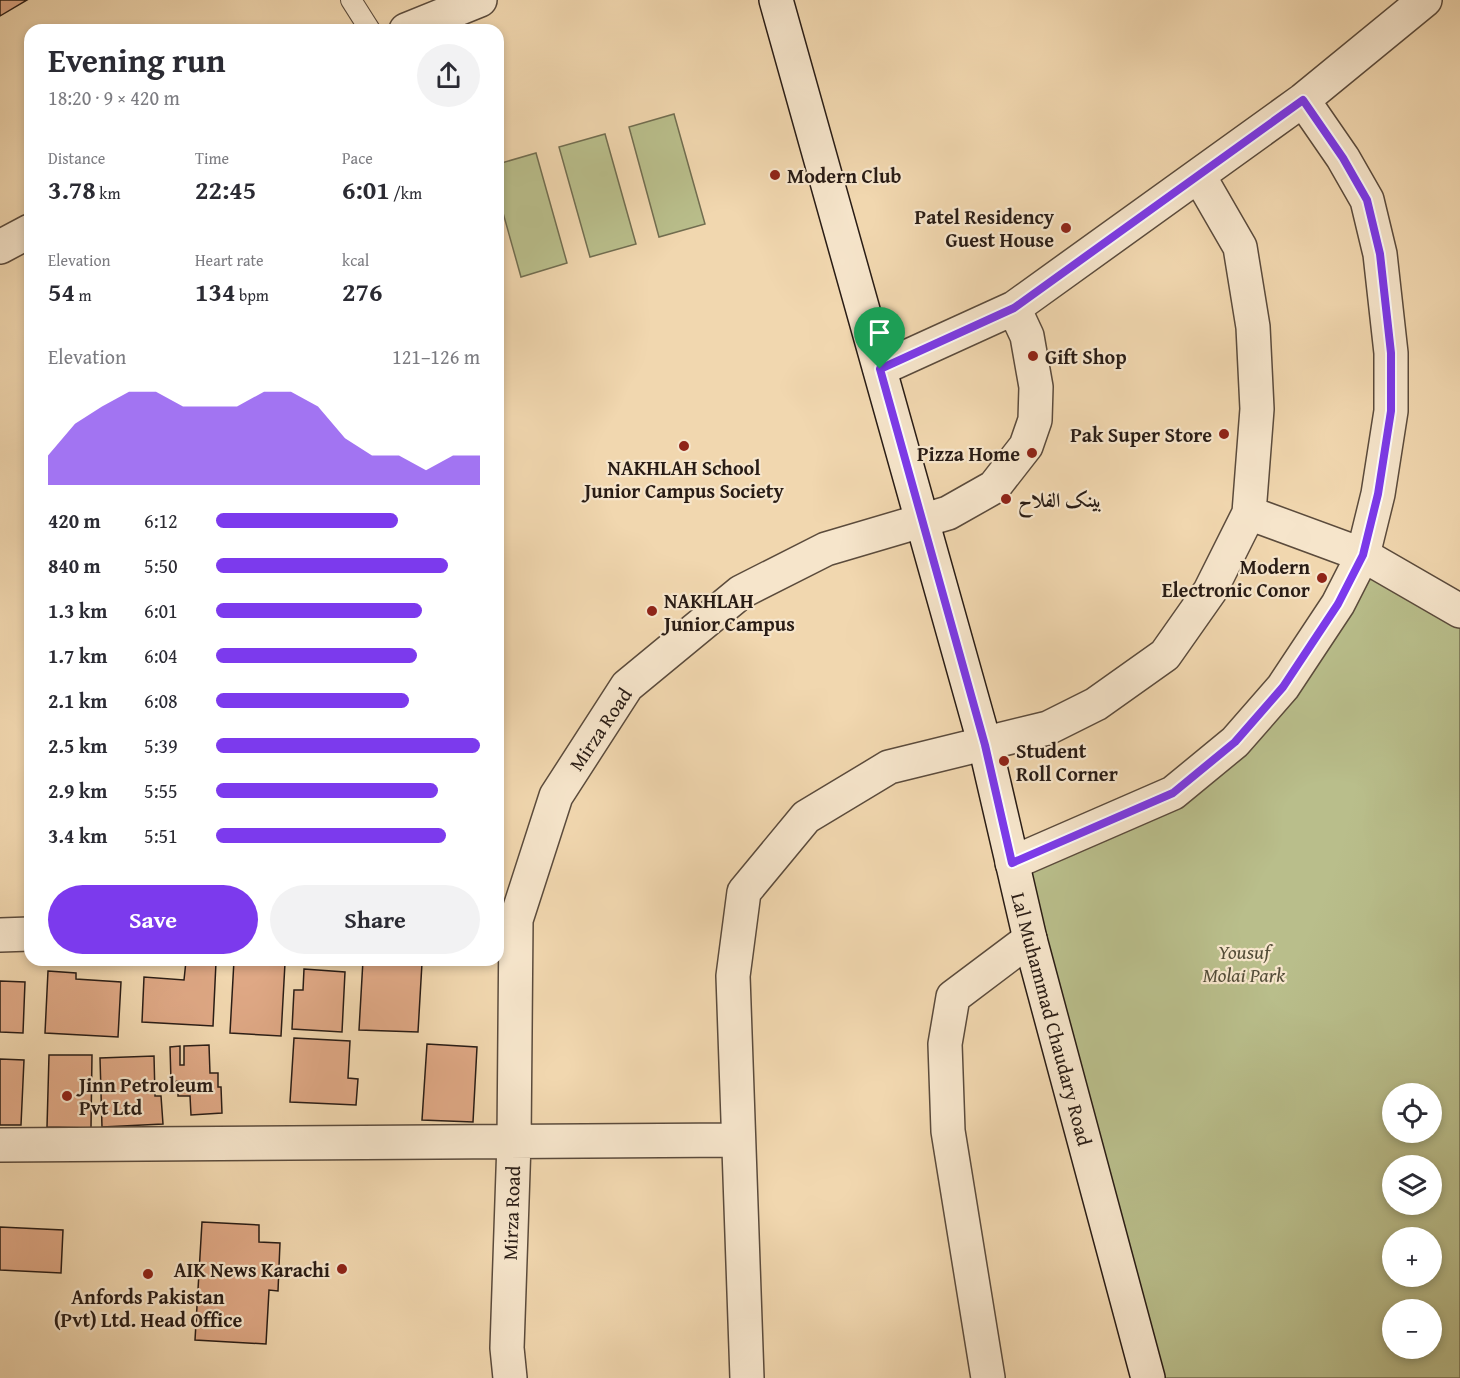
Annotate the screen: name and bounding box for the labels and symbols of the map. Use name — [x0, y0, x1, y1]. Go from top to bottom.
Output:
place label: Modern Club — [787, 161, 902, 190]
marker: Modern Club — [768, 168, 782, 182]
place label: Patel Residency Guest House — [915, 202, 1055, 254]
marker: Patel Residency Guest House — [1059, 221, 1073, 235]
pin — [854, 307, 905, 369]
place label: Gift Shop — [1045, 342, 1127, 371]
marker: Gift Shop — [1026, 349, 1040, 363]
place label: Pak Super Store — [1070, 420, 1212, 449]
marker: Pak Super Store — [1217, 427, 1231, 441]
marker: NAKHLAH School Junior Campus Society — [677, 439, 691, 453]
place label: Pizza Home — [917, 439, 1020, 468]
marker: Pizza Home — [1025, 446, 1039, 460]
place label: NAKHLAH School Junior Campus Society — [581, 453, 784, 505]
place label: بینک الفلاح — [1018, 485, 1102, 519]
marker: بینک الفلاح — [999, 492, 1013, 506]
place label: Modern Electronic Conor — [1162, 552, 1310, 604]
marker: Modern Electronic Conor — [1315, 571, 1329, 585]
place label: NAKHLAH Junior Campus — [661, 586, 795, 638]
marker: NAKHLAH Junior Campus — [645, 604, 659, 618]
street label: Mirza Road — [561, 681, 639, 776]
place label: Student Roll Corner — [1016, 736, 1118, 788]
marker: Student Roll Corner — [997, 754, 1011, 768]
street label: Lal Muhammad Chaudary Road — [1004, 889, 1100, 1149]
park label: Yousuf Molai Park — [1203, 937, 1286, 989]
place label: Jinn Petroleum Pvt Ltd — [76, 1070, 213, 1122]
marker: Jinn Petroleum Pvt Ltd — [60, 1089, 74, 1103]
street label: Mirza Road — [495, 1165, 527, 1261]
place label: AIK News Karachi — [174, 1255, 330, 1284]
marker: AIK News Karachi — [335, 1262, 349, 1276]
marker: Anfords Pakistan (Pvt) Ltd. Head Office — [141, 1267, 155, 1281]
place label: Anfords Pakistan (Pvt) Ltd. Head Office — [54, 1282, 242, 1334]

